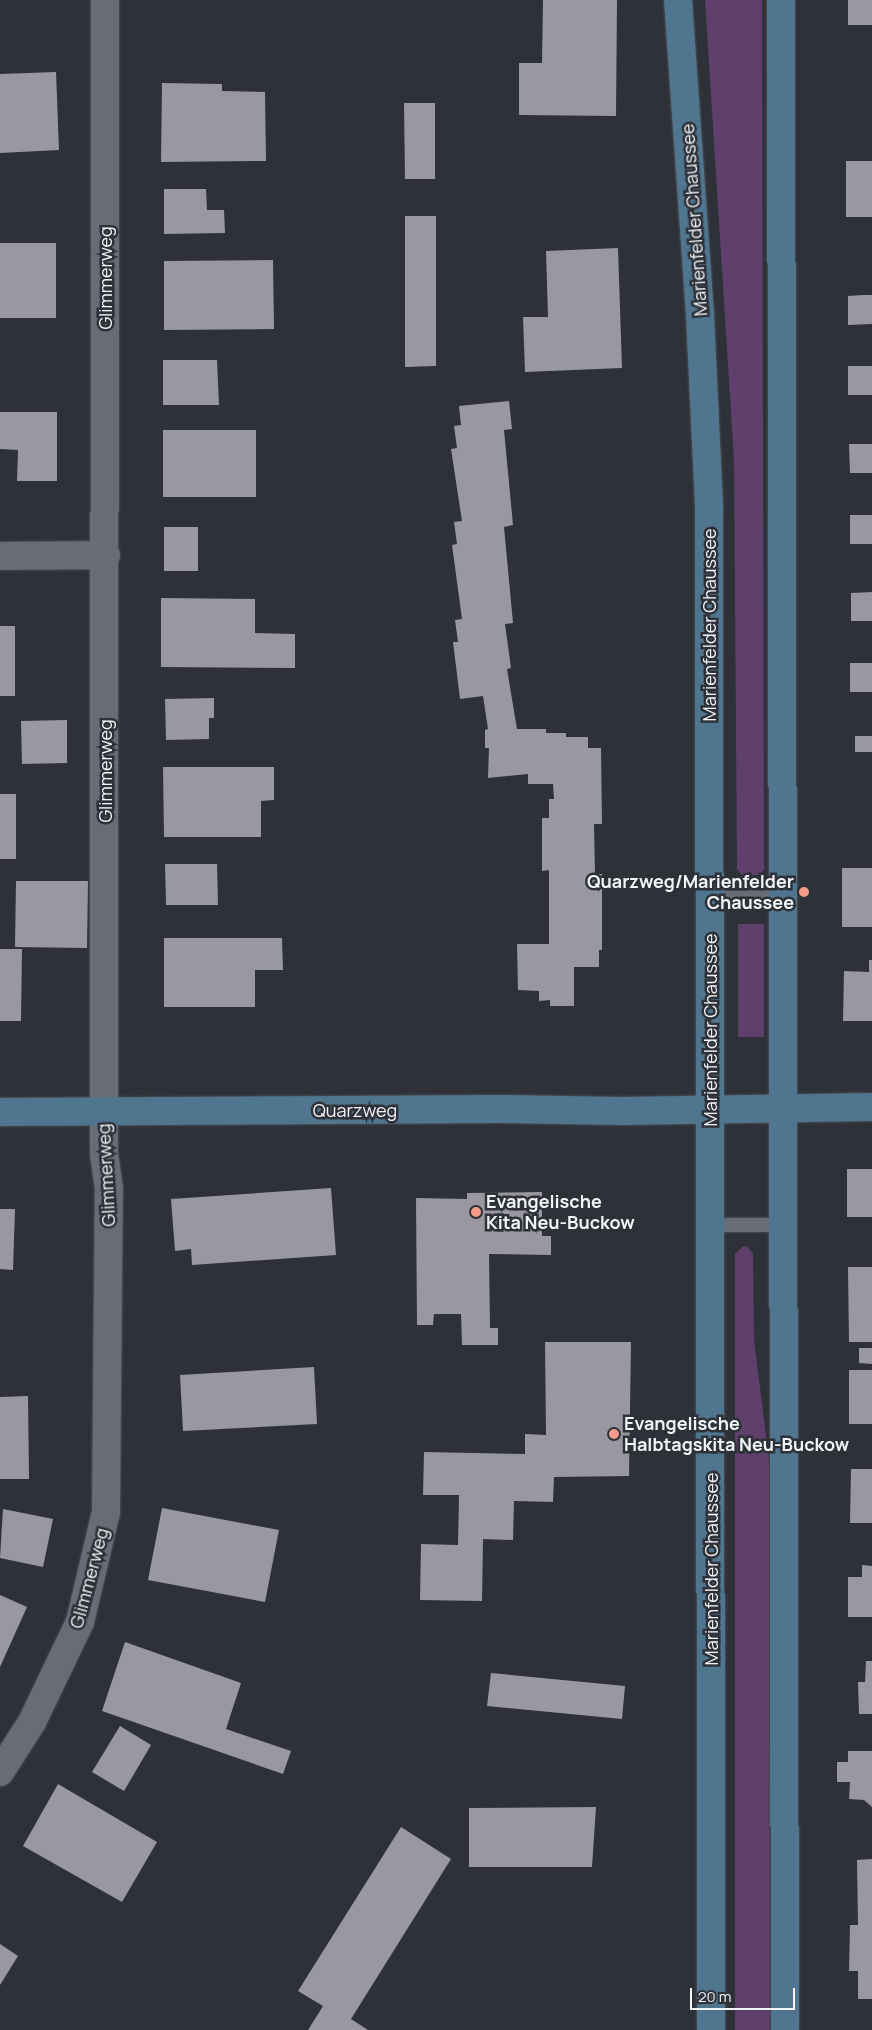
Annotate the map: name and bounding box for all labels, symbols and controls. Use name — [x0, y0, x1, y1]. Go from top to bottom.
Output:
street label: Marienfelder Chaussee — [676, 123, 712, 317]
street label: Glimmerweg — [94, 226, 116, 330]
street label: Marienfelder Chaussee — [698, 529, 720, 721]
street label: Glimmerweg — [94, 719, 116, 823]
place label: Quarzweg/Marienfelder Chaussee — [587, 871, 794, 914]
marker: Quarzweg/Marienfelder Chaussee — [798, 886, 810, 898]
street label: Marienfelder Chaussee — [699, 934, 721, 1126]
street label: Quarzweg — [313, 1099, 397, 1121]
street label: Glimmerweg — [93, 1123, 119, 1227]
place label: Evangelische Kita Neu-Buckow — [486, 1191, 635, 1234]
marker: Evangelische Kita Neu-Buckow — [470, 1206, 482, 1218]
place label: Evangelische Halbtagskita Neu-Buckow — [624, 1413, 849, 1456]
marker: Evangelische Halbtagskita Neu-Buckow — [608, 1428, 620, 1440]
street label: Marienfelder Chaussee — [700, 1473, 722, 1665]
street label: Glimmerweg — [65, 1525, 113, 1631]
scale bar — [692, 1978, 797, 2010]
text: 20 m — [698, 1986, 731, 2007]

